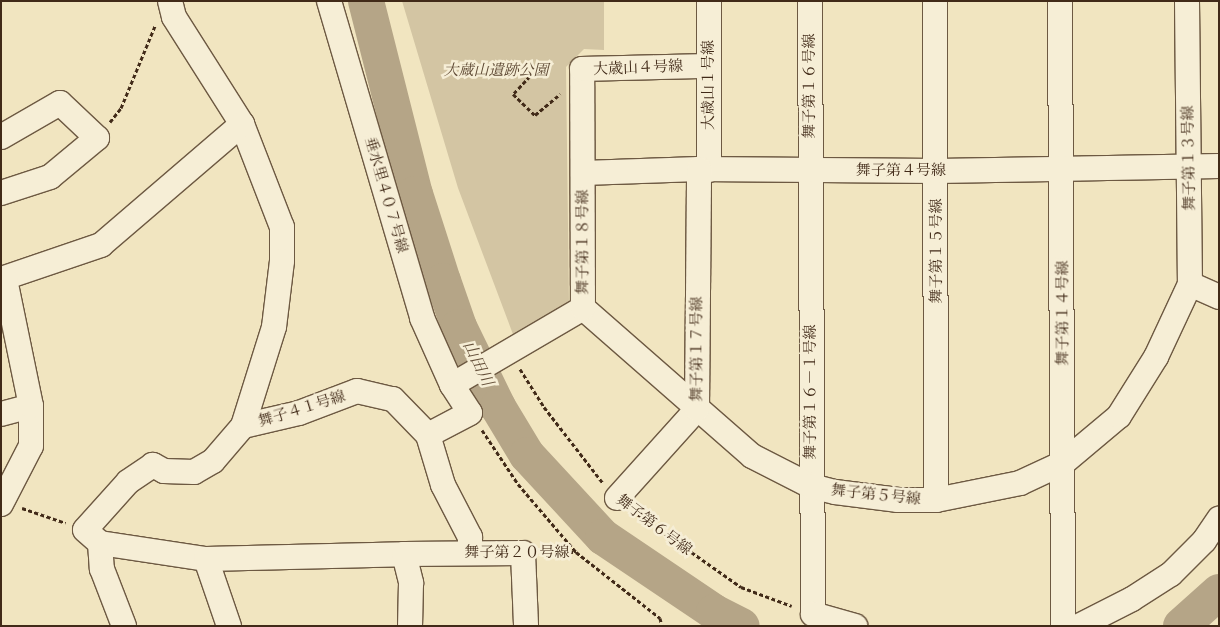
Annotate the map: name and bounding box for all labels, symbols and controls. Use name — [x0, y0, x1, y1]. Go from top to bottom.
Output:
street label: 舞子第１６号線 — [801, 34, 819, 138]
street label: 大歳山１号線 — [700, 40, 718, 130]
street label: 大歳山４号線 — [593, 57, 683, 79]
park label: 大蔵山遺跡公園 — [444, 62, 548, 80]
street label: 舞子第１３号線 — [1179, 105, 1199, 211]
street label: 垂水里４０７号線 — [361, 135, 411, 255]
street label: 舞子第４号線 — [856, 162, 946, 180]
street label: 舞子第１８号線 — [574, 190, 592, 294]
street label: 舞子第１５号線 — [928, 199, 946, 303]
street label: 舞子第１４号線 — [1054, 261, 1072, 365]
street label: 舞子第１７号線 — [688, 297, 706, 401]
street label: 舞子第１６－１号線 — [802, 325, 820, 459]
water label: 山田川 — [458, 338, 496, 390]
street label: 舞子４１号線 — [256, 387, 348, 431]
street label: 舞子第５号線 — [830, 481, 922, 509]
street label: 舞子第６号線 — [613, 491, 695, 559]
street label: 舞子第２０号線 — [465, 544, 569, 562]

